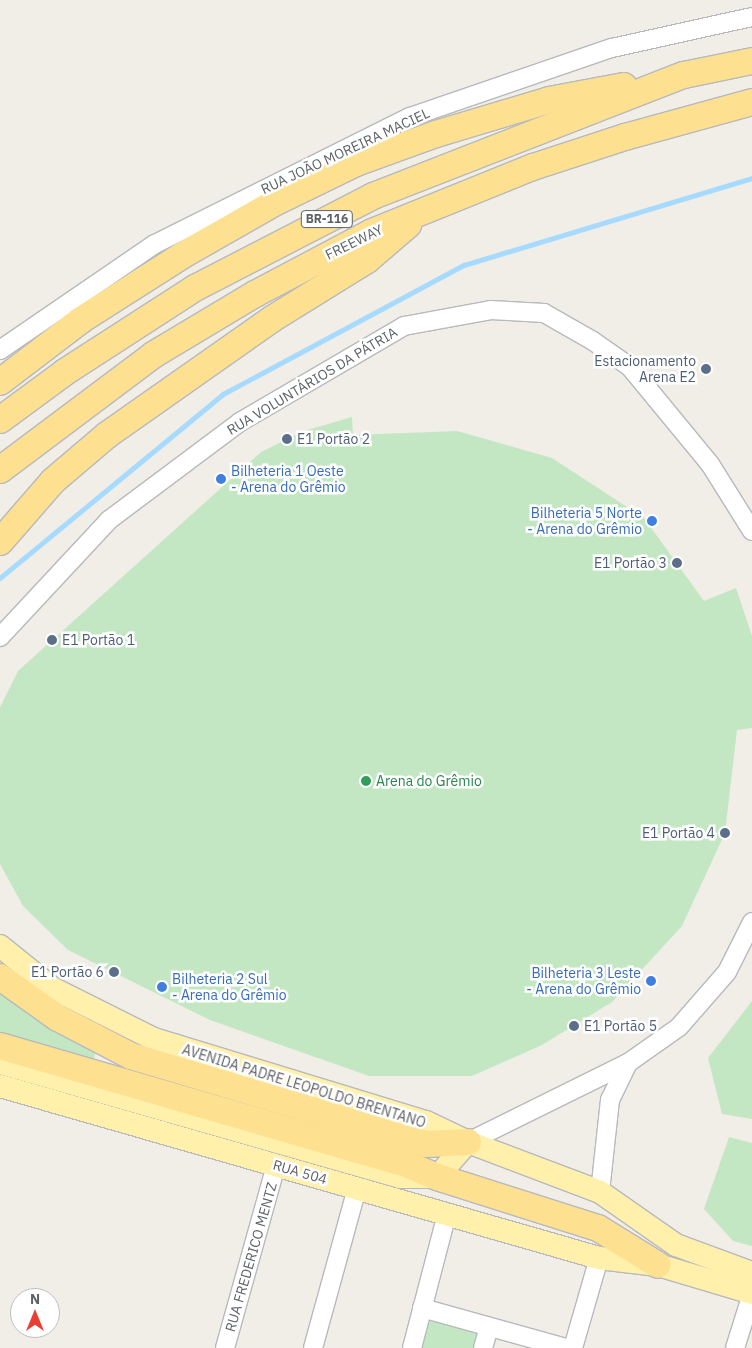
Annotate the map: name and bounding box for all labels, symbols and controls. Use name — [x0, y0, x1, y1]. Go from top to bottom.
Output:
street label: RUA JOÃO MOREIRA MACIEL — [258, 104, 432, 198]
road number: BR-116 — [301, 210, 353, 228]
street label: FREEWAY — [322, 221, 386, 263]
street label: RUA VOLUNTÁRIOS DA PÁTRIA — [224, 323, 400, 439]
place label: Estacionamento Arena E2 — [594, 353, 696, 386]
marker: Estacionamento Arena E2 — [700, 363, 712, 375]
place label: E1 Portão 2 — [297, 431, 370, 447]
marker: E1 Portão 2 — [281, 433, 293, 445]
place label: Bilheteria 1 Oeste - Arena do Grêmio — [231, 463, 346, 496]
marker: Bilheteria 1 Oeste - Arena do Grêmio — [215, 473, 227, 485]
place label: Bilheteria 5 Norte - Arena do Grêmio — [527, 505, 642, 538]
marker: Bilheteria 5 Norte - Arena do Grêmio — [646, 515, 658, 527]
place label: E1 Portão 3 — [594, 555, 667, 571]
marker: E1 Portão 3 — [671, 557, 683, 569]
place label: E1 Portão 1 — [62, 632, 135, 648]
marker: E1 Portão 1 — [46, 634, 58, 646]
place label: Arena do Grêmio — [376, 773, 482, 789]
marker: Arena do Grêmio — [360, 775, 372, 787]
place label: E1 Portão 4 — [642, 825, 715, 841]
marker: E1 Portão 4 — [719, 827, 731, 839]
place label: E1 Portão 6 — [31, 964, 104, 980]
place label: Bilheteria 3 Leste - Arena do Grêmio — [526, 965, 641, 998]
marker: E1 Portão 6 — [108, 966, 120, 978]
place label: Bilheteria 2 Sul - Arena do Grêmio — [172, 971, 287, 1004]
marker: Bilheteria 3 Leste - Arena do Grêmio — [645, 975, 657, 987]
marker: Bilheteria 2 Sul - Arena do Grêmio — [156, 981, 168, 993]
place label: E1 Portão 5 — [584, 1018, 657, 1034]
marker: E1 Portão 5 — [568, 1020, 580, 1032]
street label: AVENIDA PADRE LEOPOLDO BRENTANO — [180, 1041, 428, 1131]
street label: RUA 504 — [271, 1156, 329, 1188]
street label: RUA FREDERICO MENTZ — [222, 1180, 280, 1334]
north arrow — [10, 1288, 60, 1338]
text: N — [30, 1290, 40, 1308]

